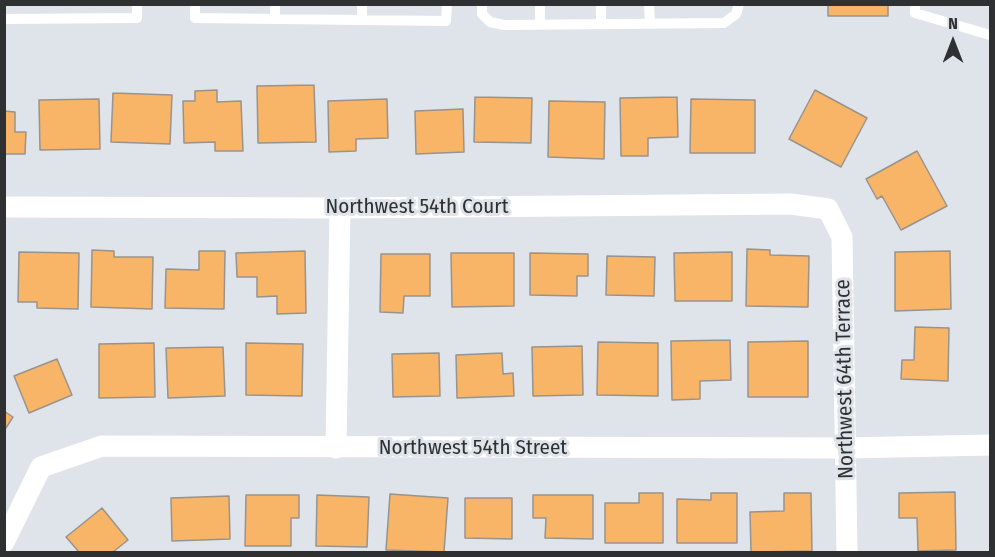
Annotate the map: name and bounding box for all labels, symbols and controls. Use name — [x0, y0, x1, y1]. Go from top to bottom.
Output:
north arrow — [923, 12, 983, 72]
text: N — [948, 14, 958, 33]
street label: Northwest 54th Court — [325, 194, 509, 220]
street label: Northwest 64th Terrace — [831, 279, 859, 479]
street label: Northwest 54th Street — [379, 435, 567, 461]

